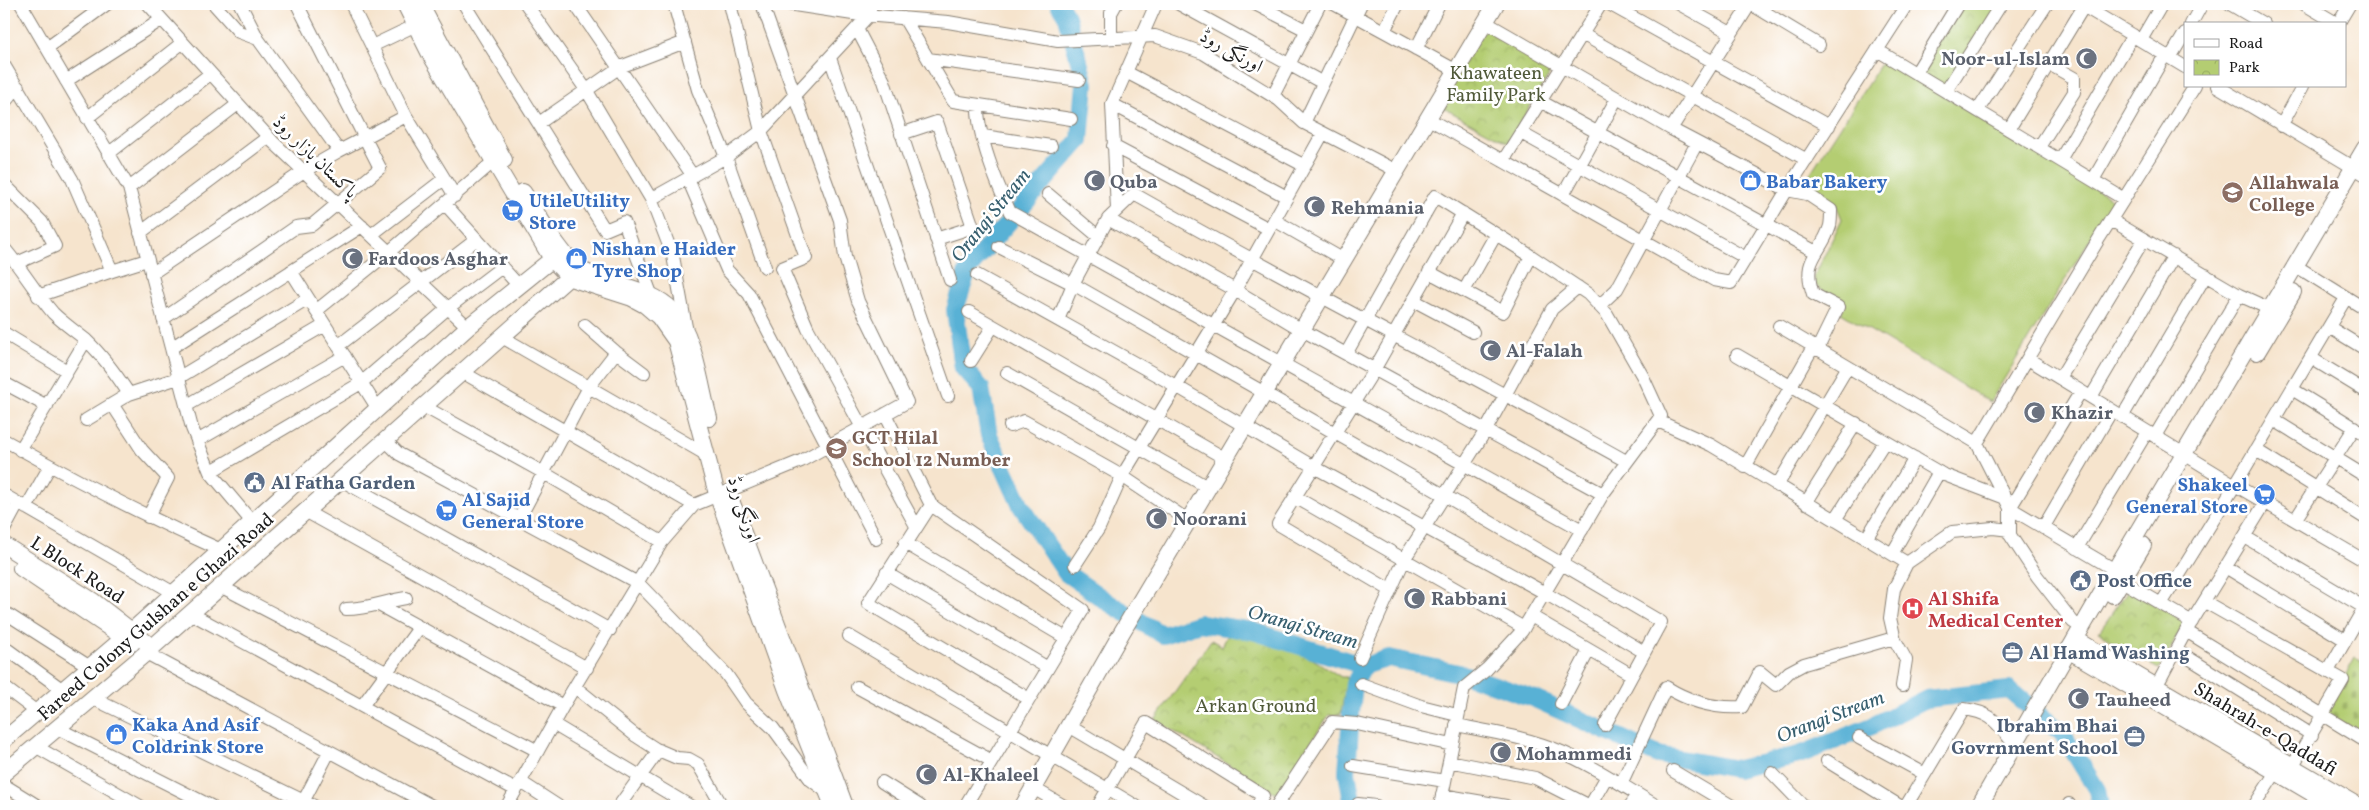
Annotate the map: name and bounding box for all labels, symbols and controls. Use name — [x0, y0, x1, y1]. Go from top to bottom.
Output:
legend — [2184, 22, 2346, 88]
street label: اورنگی روڈ — [1195, 24, 1267, 80]
text: Road — [2229, 34, 2263, 55]
mosque icon: Noor-ul-Islam — [2074, 46, 2098, 70]
place label: Noor-ul-Islam — [1941, 47, 2070, 73]
text: Park — [2229, 58, 2260, 79]
park label: Khawateen Family Park — [1446, 61, 1546, 109]
street label: پاکستان بازار روڈ — [266, 110, 364, 206]
water label: Orangi Stream — [945, 163, 1038, 269]
mosque icon: Quba — [1082, 169, 1106, 193]
shop icon: Babar Bakery — [1738, 169, 1762, 193]
place label: Quba — [1110, 170, 1158, 196]
place label: Babar Bakery — [1766, 170, 1888, 196]
place label: Allahwala College — [2249, 171, 2339, 219]
school or university icon: Allahwala College — [2221, 181, 2245, 205]
place label: UtileUtility Store — [529, 189, 630, 237]
mosque icon: Rehmania — [1303, 195, 1327, 219]
place label: Rehmania — [1331, 196, 1424, 222]
supermarket icon: UtileUtility Store — [501, 199, 525, 223]
place label: Nishan e Haider Tyre Shop — [592, 237, 736, 285]
mosque icon: Fardoos Asghar — [340, 246, 364, 270]
place label: Fardoos Asghar — [368, 247, 508, 273]
shop icon: Nishan e Haider Tyre Shop — [564, 247, 588, 271]
mosque icon: Al-Falah — [1478, 338, 1502, 362]
place label: Al-Falah — [1506, 339, 1583, 365]
mosque icon: Khazir — [2023, 400, 2047, 424]
place label: Khazir — [2051, 401, 2113, 427]
place label: GCT Hilal School 12 Number — [852, 426, 1010, 474]
school or university icon: GCT Hilal School 12 Number — [824, 436, 848, 460]
public building icon: Al Fatha Garden — [243, 470, 267, 494]
place label: Al Fatha Garden — [271, 471, 416, 497]
street label: اورنگی روڈ — [720, 473, 766, 546]
place label: Shakeel General Store — [2126, 473, 2248, 521]
supermarket icon: Shakeel General Store — [2252, 483, 2276, 507]
place label: Al Sajid General Store — [462, 488, 584, 536]
supermarket icon: Al Sajid General Store — [434, 498, 458, 522]
mosque icon: Noorani — [1145, 506, 1169, 530]
street label: Fareed Colony Gulshan e Ghazi Road — [32, 507, 280, 728]
place label: Noorani — [1173, 507, 1247, 533]
street label: L Block Road — [25, 531, 129, 611]
public building icon: Post Office — [2069, 568, 2093, 592]
place label: Post Office — [2097, 569, 2192, 595]
mosque icon: Rabbani — [1403, 586, 1427, 610]
place label: Rabbani — [1431, 587, 1507, 613]
place label: Al Shifa Medical Center — [1928, 587, 2063, 635]
hospital icon: Al Shifa Medical Center — [1900, 597, 1924, 621]
water label: Orangi Stream — [1244, 599, 1361, 657]
office icon: Al Hamd Washing — [2001, 640, 2025, 664]
place label: Al Hamd Washing — [2029, 641, 2190, 667]
street label: Shahrah-e-Qaddafi — [2188, 677, 2342, 783]
water label: Orangi Stream — [1773, 684, 1889, 751]
mosque icon: Tauheed — [2067, 687, 2091, 711]
place label: Tauheed — [2095, 688, 2171, 714]
park label: Arkan Ground — [1195, 694, 1317, 720]
place label: Kaka And Asif Coldrink Store — [132, 713, 264, 761]
place label: Ibrahim Bhai Govrnment School — [1951, 714, 2118, 762]
shop icon: Kaka And Asif Coldrink Store — [104, 723, 128, 747]
office icon: Ibrahim Bhai Govrnment School — [2122, 724, 2146, 748]
mosque icon: Mohammedi — [1488, 741, 1512, 765]
place label: Mohammedi — [1516, 742, 1632, 768]
mosque icon: Al-Khaleel — [915, 762, 939, 786]
place label: Al-Khaleel — [943, 763, 1039, 789]

